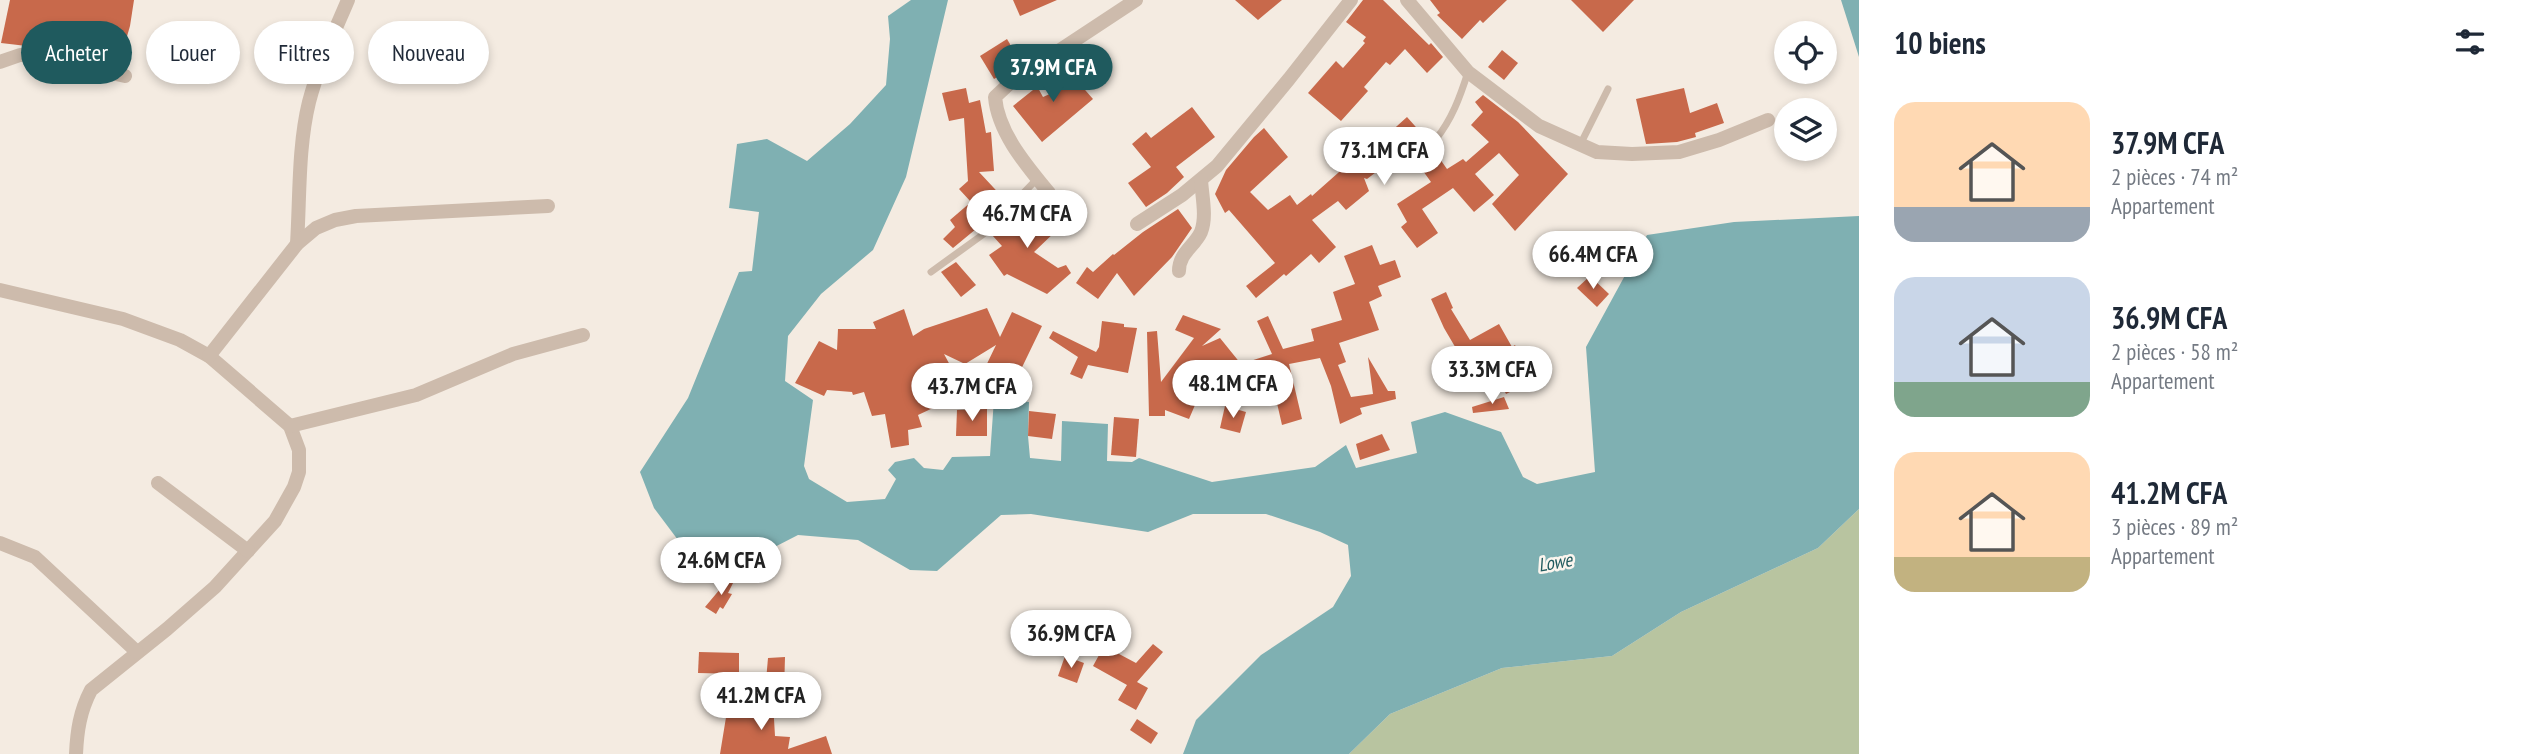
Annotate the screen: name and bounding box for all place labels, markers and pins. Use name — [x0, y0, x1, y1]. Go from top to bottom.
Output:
pin: 37.9M CFA — [973, 44, 1133, 104]
pin: 73.1M CFA — [1304, 128, 1464, 187]
pin: 46.7M CFA — [947, 190, 1107, 250]
pin: 66.4M CFA — [1513, 232, 1673, 291]
pin: 33.3M CFA — [1412, 346, 1572, 406]
pin: 48.1M CFA — [1153, 360, 1313, 420]
pin: 43.7M CFA — [892, 364, 1052, 423]
pin: 24.6M CFA — [641, 538, 801, 597]
pin: 36.9M CFA — [991, 610, 1151, 670]
pin: 41.2M CFA — [681, 672, 841, 732]

